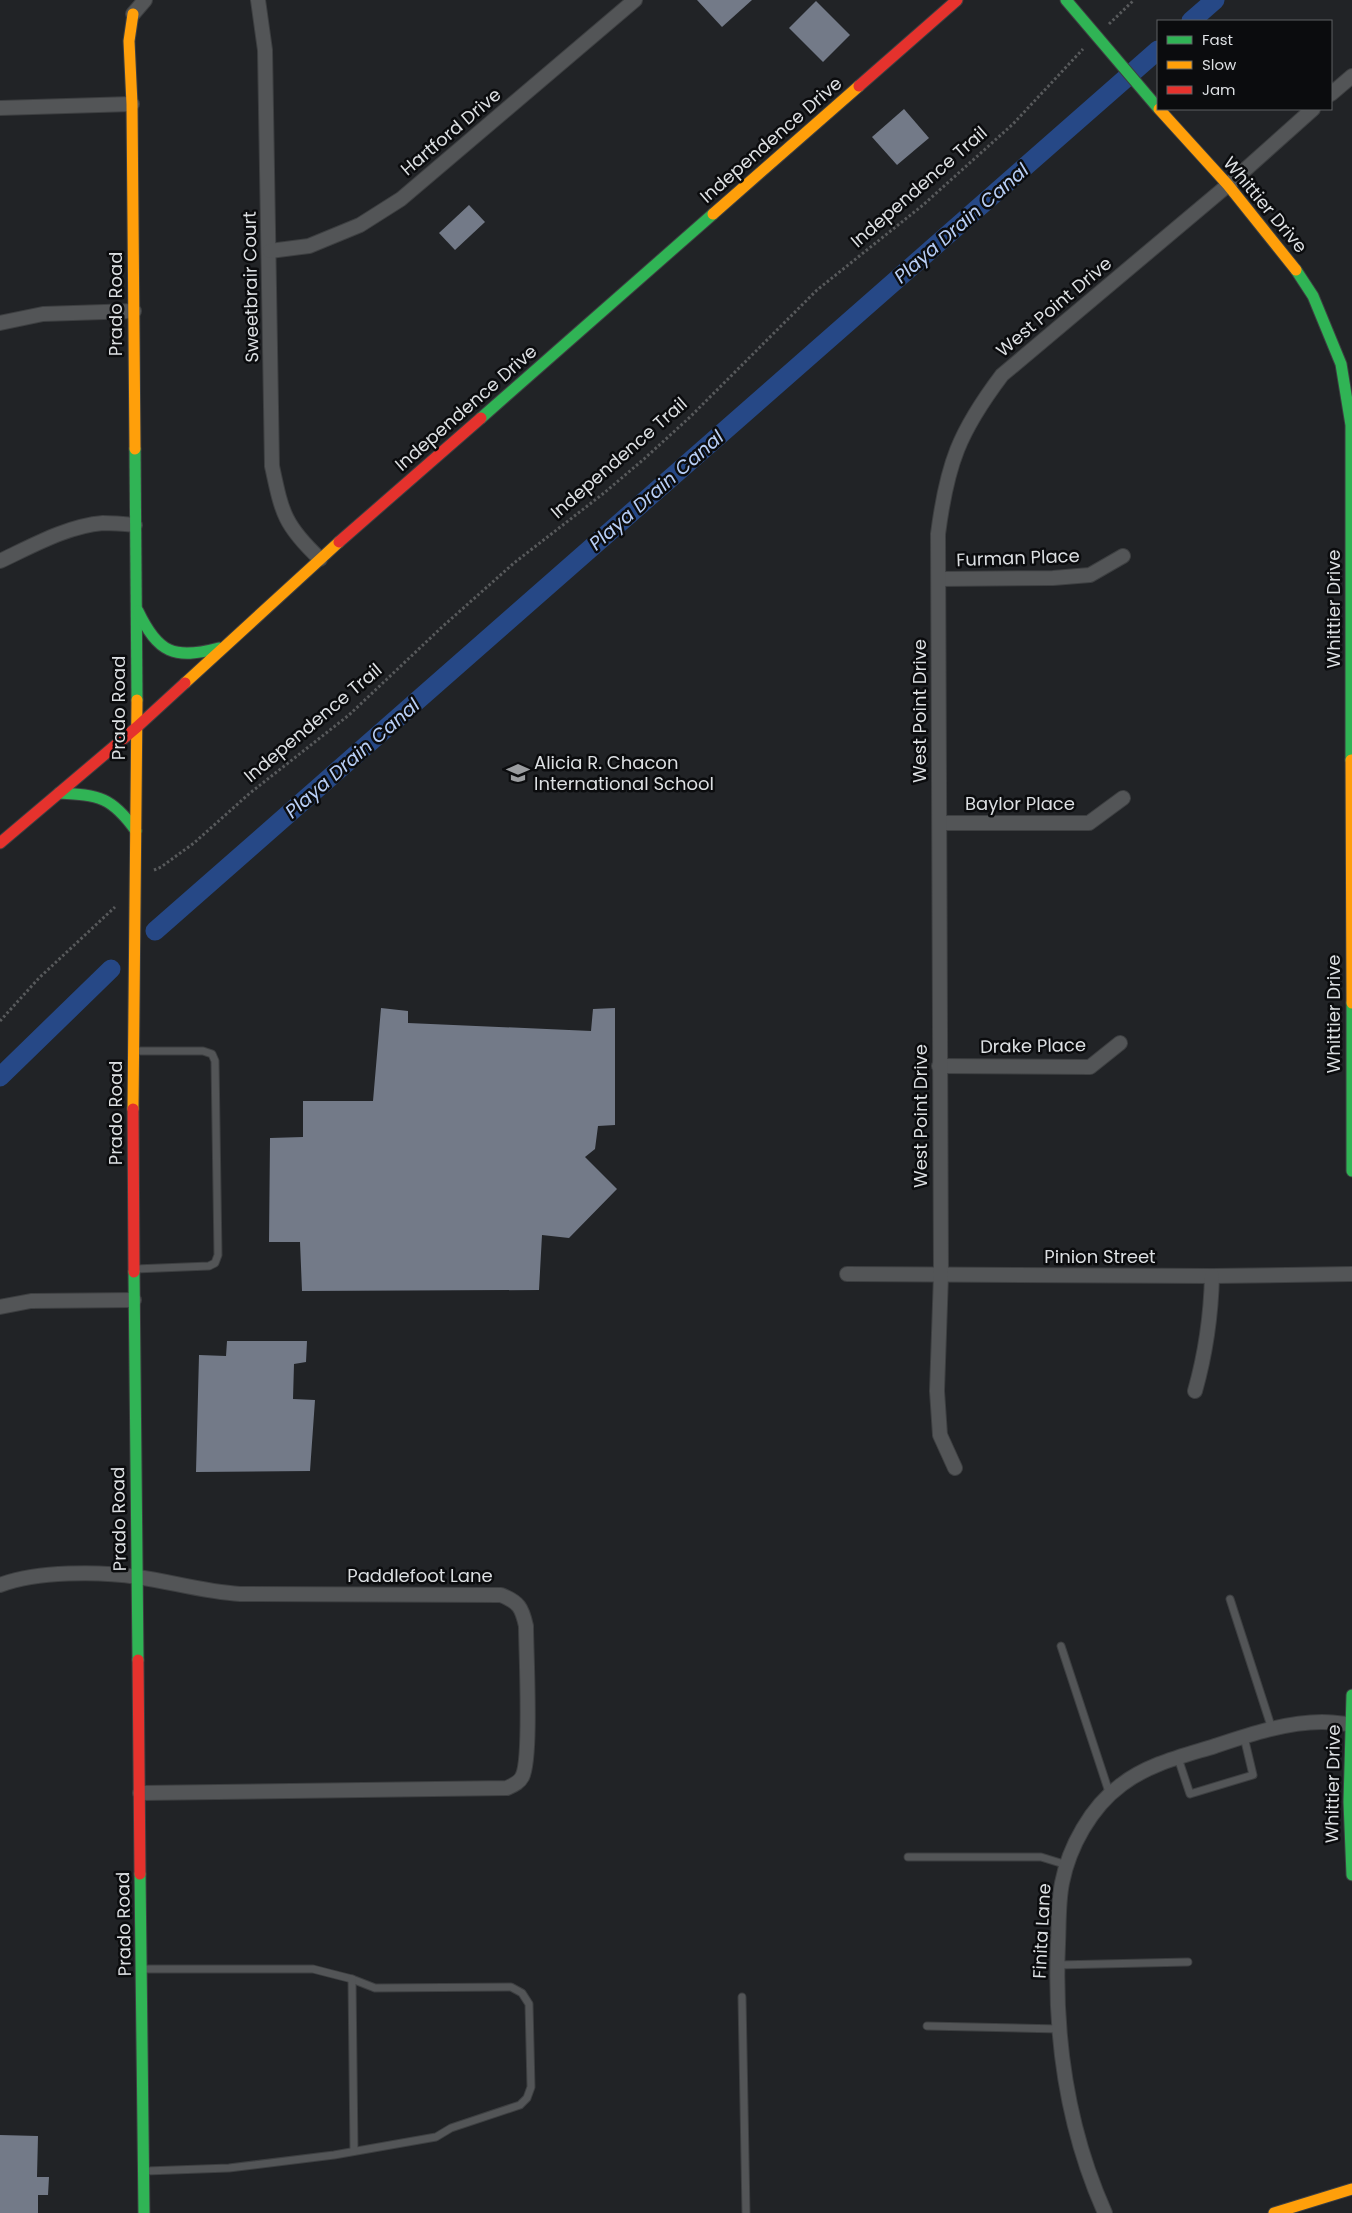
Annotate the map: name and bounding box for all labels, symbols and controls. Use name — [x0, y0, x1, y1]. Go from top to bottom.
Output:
legend — [1157, 20, 1332, 110]
text: Fast — [1202, 29, 1233, 50]
text: Slow — [1202, 54, 1237, 75]
street label: Independence Drive — [694, 71, 847, 208]
text: Jam — [1202, 79, 1236, 100]
street label: Hartford Drive — [395, 82, 506, 181]
street label: Independence Trail — [845, 120, 992, 253]
street label: Whittier Drive — [1218, 151, 1313, 258]
water label: Playa Drain Canal — [888, 157, 1035, 290]
street label: Sweetbrair Court — [237, 211, 264, 363]
street label: West Point Drive — [991, 251, 1117, 362]
street label: Prado Road — [103, 252, 128, 356]
street label: Independence Drive — [389, 339, 542, 476]
street label: Independence Trail — [545, 391, 692, 524]
water label: Playa Drain Canal — [583, 424, 730, 557]
street label: Furman Place — [956, 543, 1080, 572]
street label: Whittier Drive — [1321, 550, 1346, 668]
street label: West Point Drive — [907, 639, 932, 783]
street label: Prado Road — [106, 656, 131, 760]
street label: Independence Trail — [238, 657, 387, 788]
water label: Playa Drain Canal — [279, 692, 426, 825]
place label: Alicia R. Chacon International School — [534, 750, 714, 796]
school or university icon: Alicia R. Chacon International School — [505, 760, 531, 786]
street label: Baylor Place — [965, 791, 1075, 816]
street label: Whittier Drive — [1321, 955, 1346, 1073]
street label: Drake Place — [980, 1032, 1086, 1059]
street label: West Point Drive — [908, 1044, 933, 1188]
street label: Prado Road — [103, 1061, 128, 1165]
street label: Pinion Street — [1044, 1244, 1156, 1269]
street label: Prado Road — [105, 1466, 132, 1572]
street label: Paddlefoot Lane — [347, 1563, 493, 1588]
street label: Whittier Drive — [1319, 1724, 1346, 1844]
street label: Prado Road — [110, 1871, 137, 1977]
street label: Finita Lane — [1027, 1883, 1056, 1979]

